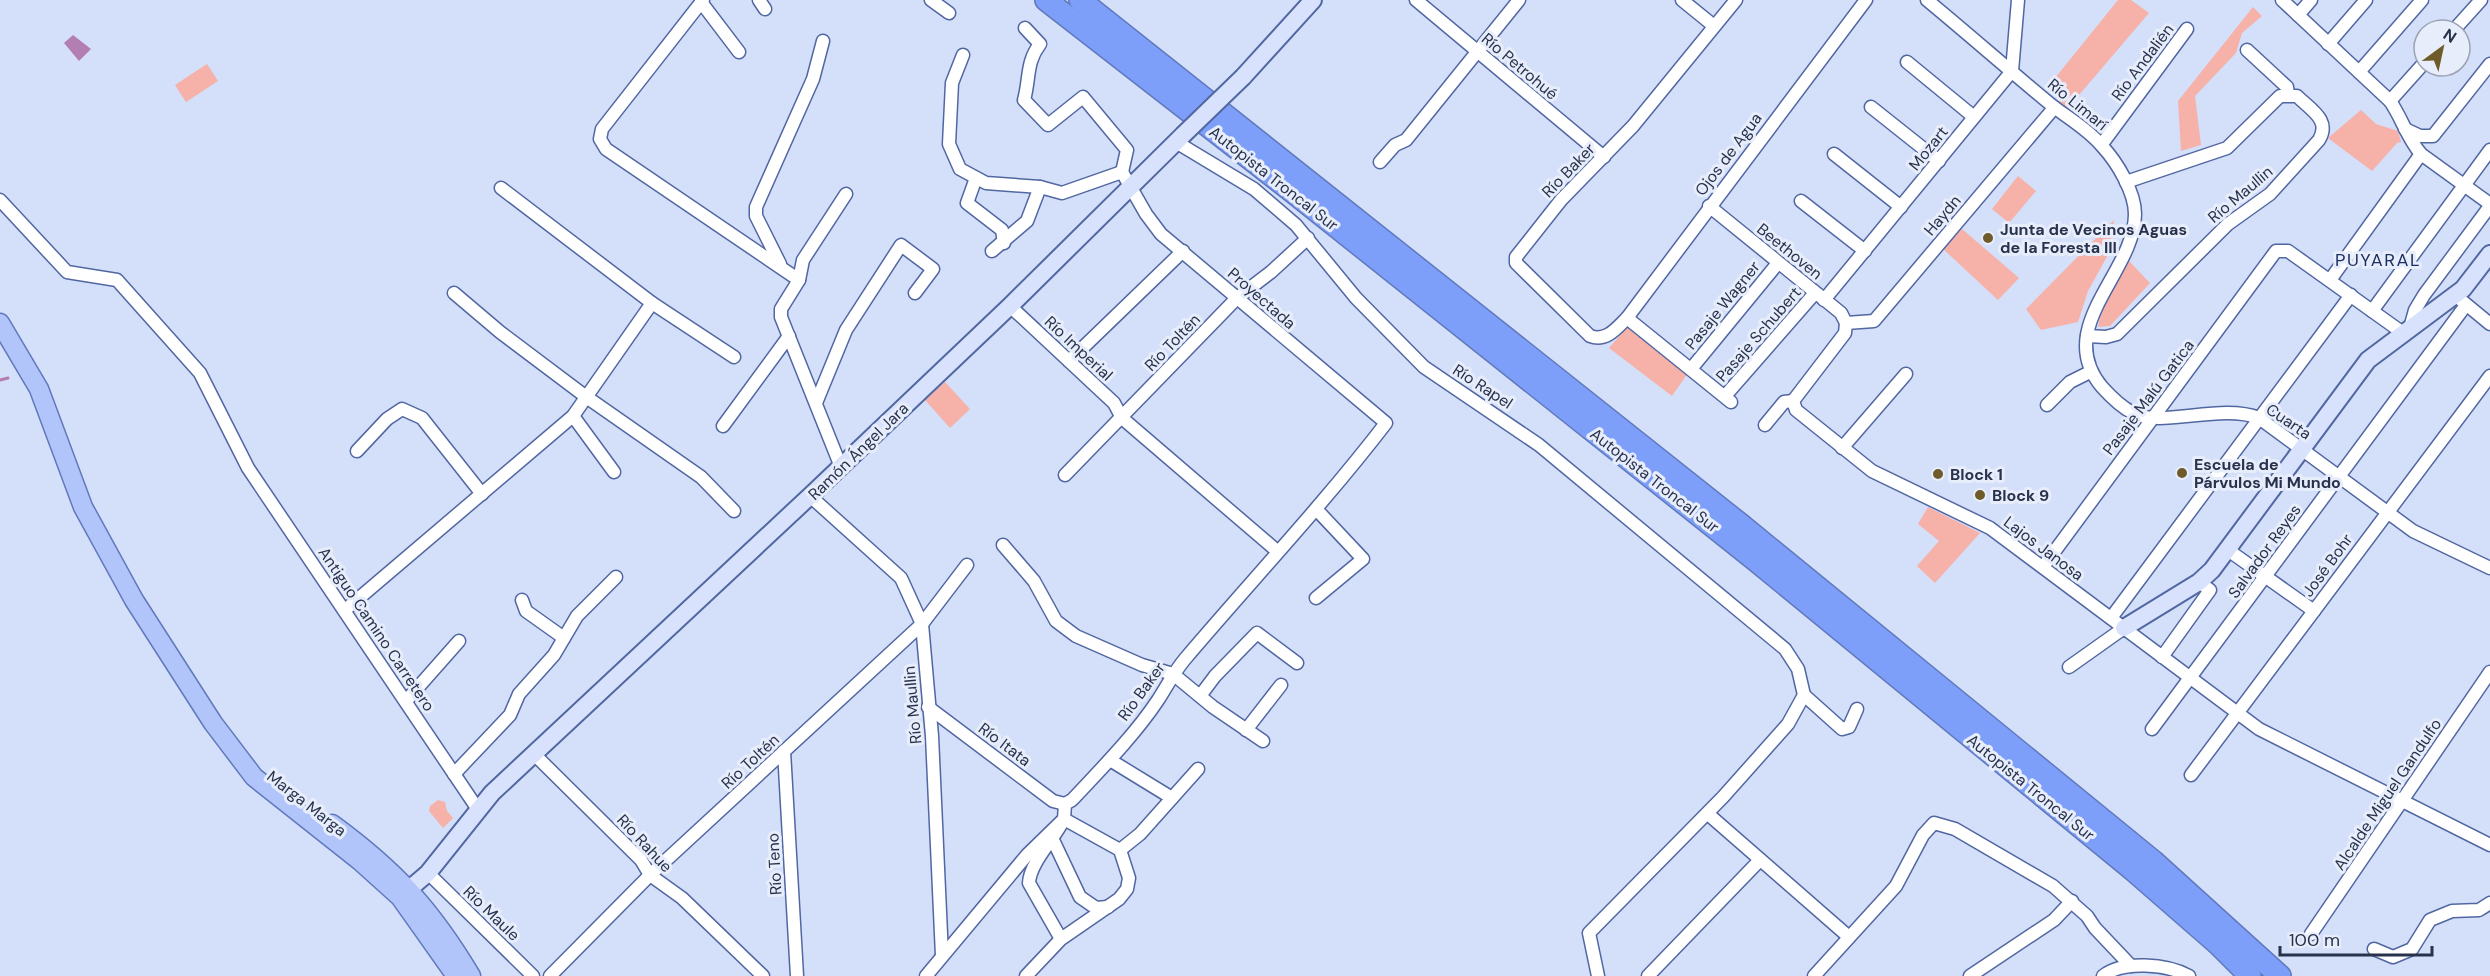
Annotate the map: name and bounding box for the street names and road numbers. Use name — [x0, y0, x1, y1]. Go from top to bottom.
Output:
street label: Río Andalién — [2107, 20, 2178, 105]
street label: Río Petrohué — [1477, 28, 1562, 104]
street label: Río Limarí — [2043, 74, 2112, 135]
street label: Ojos de Agua — [1690, 109, 1767, 200]
street label: Autopista Troncal Sur — [1205, 121, 1343, 235]
street label: Mozart — [1904, 122, 1953, 175]
street label: Río Baker — [1537, 139, 1599, 202]
street label: Río Maullin — [2204, 161, 2277, 228]
street label: Haydn — [1919, 191, 1965, 240]
street label: Beethoven — [1753, 219, 1827, 284]
street label: Pasaje Wagner — [1680, 257, 1765, 354]
street label: Proyectada — [1223, 263, 1300, 334]
street label: Pasaje Schubert — [1711, 282, 1806, 386]
street label: Río Toltén — [1140, 309, 1205, 375]
street label: Río Imperial — [1040, 311, 1117, 385]
street label: Pasaje Malú Gatica — [2098, 335, 2199, 459]
street label: Río Rapel — [1449, 359, 1517, 414]
street label: Ramón Ángel Jara — [804, 398, 913, 505]
street label: Cuarta — [2262, 399, 2315, 444]
street label: Autopista Troncal Sur — [1586, 423, 1724, 537]
street label: Salvador Reyes — [2223, 500, 2306, 602]
street label: Lajos Janosa — [1999, 511, 2088, 585]
street label: José Bohr — [2297, 529, 2357, 601]
street label: Antiguo Camino Carretero — [314, 543, 439, 715]
street label: Río Baker — [1113, 658, 1170, 725]
street label: Río Maullin — [899, 665, 926, 745]
street label: Alcalde Miguel Gandulfo — [2329, 714, 2446, 874]
street label: Río Itata — [974, 718, 1035, 771]
street label: Río Toltén — [717, 729, 784, 794]
street label: Autopista Troncal Sur — [1963, 729, 2099, 845]
street label: Marga Marga — [263, 766, 351, 841]
street label: Río Rahue — [612, 810, 677, 877]
street label: Río Teno — [762, 832, 787, 896]
street label: Río Maule — [459, 881, 524, 946]

